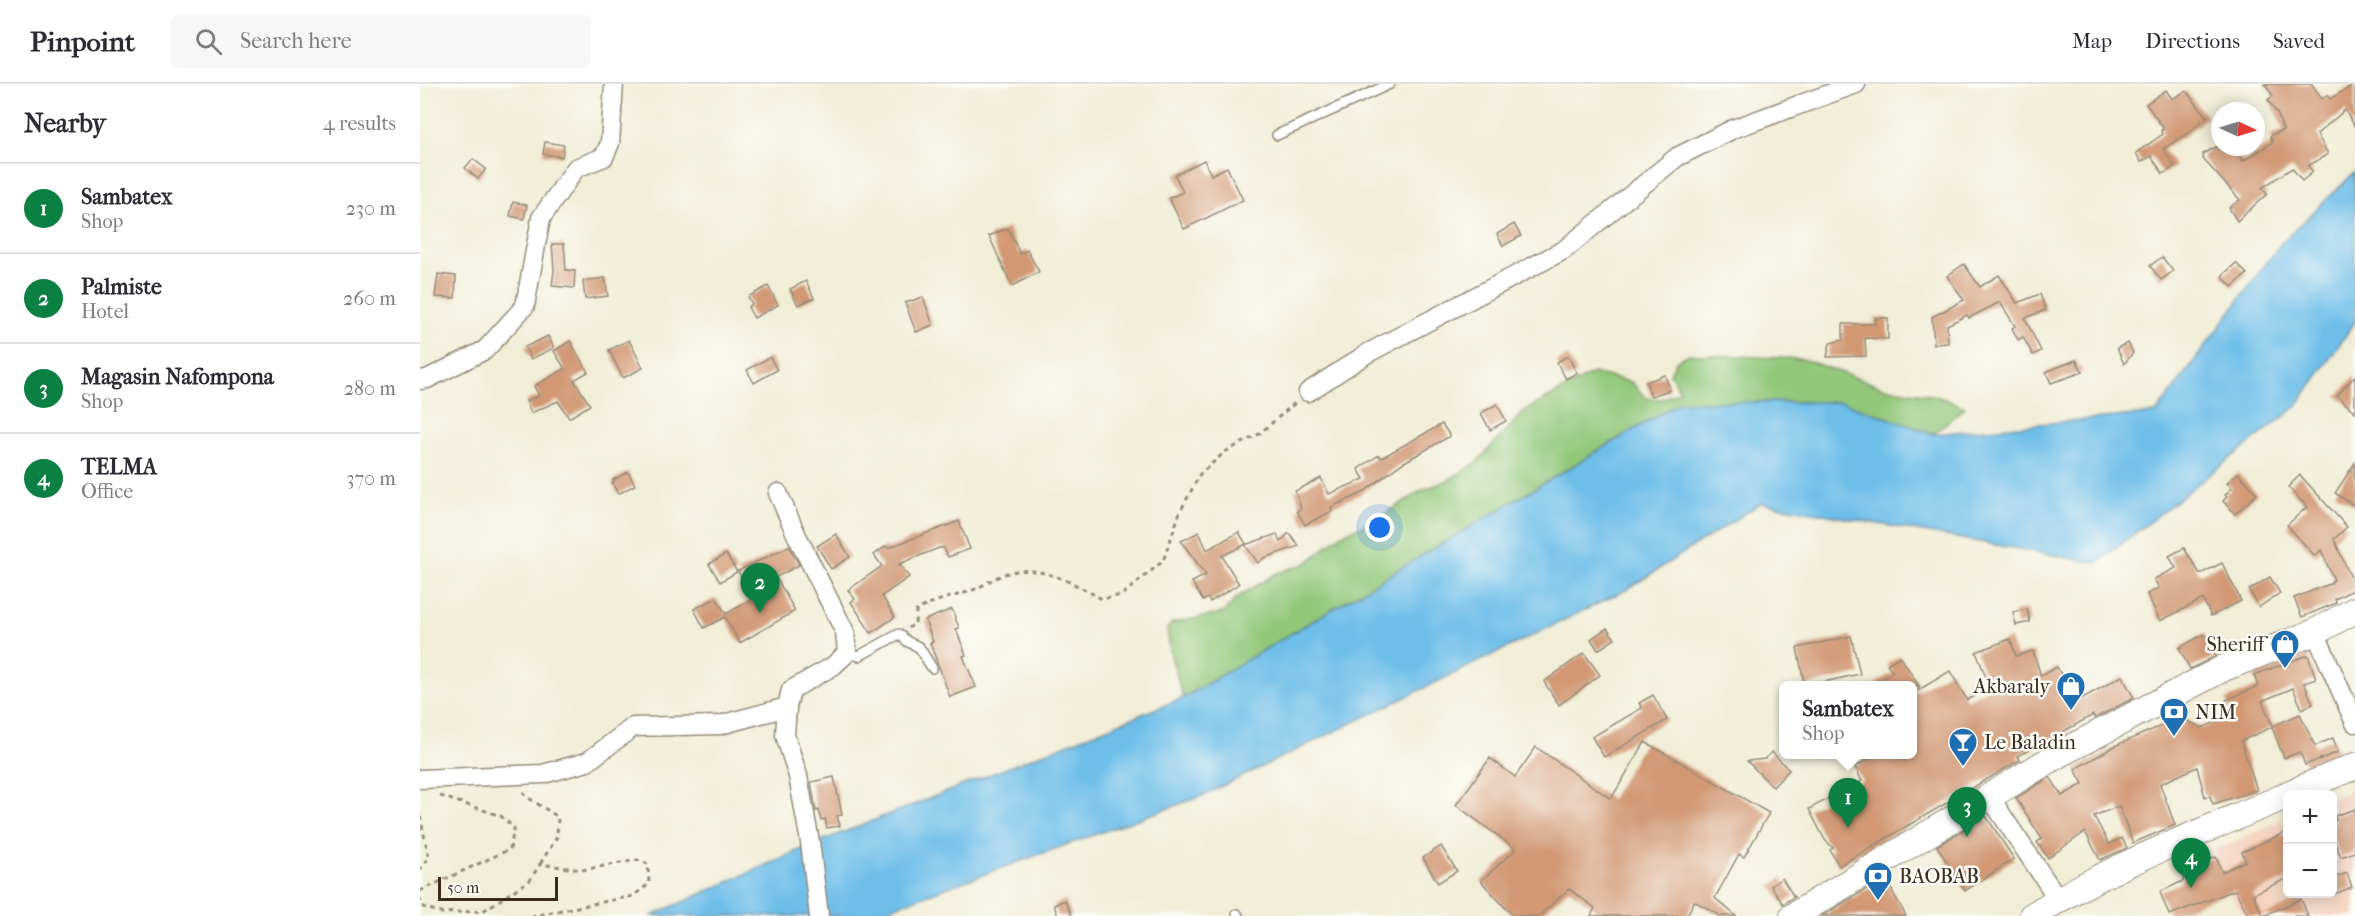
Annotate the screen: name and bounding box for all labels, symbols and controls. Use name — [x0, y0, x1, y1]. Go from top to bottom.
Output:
search box — [171, 14, 591, 68]
text: Pinpoint — [30, 25, 135, 58]
icon: search — [192, 25, 225, 58]
text: Search here — [240, 28, 352, 54]
text: Map — [2072, 29, 2112, 53]
text: Directions — [2145, 29, 2240, 53]
text: Saved — [2273, 29, 2325, 53]
north arrow — [2211, 102, 2265, 156]
text: Nearby — [24, 108, 106, 139]
text: 4 results — [323, 112, 396, 135]
text: Sambatex — [81, 184, 172, 210]
text: 1 — [40, 197, 47, 220]
text: 230 m — [346, 197, 396, 220]
text: Shop — [81, 210, 123, 233]
text: Palmiste — [81, 274, 162, 300]
text: 2 — [38, 287, 49, 310]
text: 260 m — [343, 287, 396, 310]
text: Hotel — [81, 300, 129, 323]
text: Magasin Nafompona — [81, 364, 274, 390]
text: 3 — [39, 377, 48, 400]
text: 280 m — [344, 377, 396, 400]
text: Shop — [81, 390, 123, 413]
text: TELMA — [81, 454, 157, 480]
text: 4 — [38, 467, 49, 490]
text: 370 m — [346, 467, 396, 490]
text: Office — [81, 480, 133, 503]
your location — [1365, 513, 1394, 542]
pin: 2 — [740, 564, 780, 613]
shop icon: Sheriff — [2269, 628, 2301, 670]
place label: Sheriff — [2206, 633, 2268, 656]
shop icon: Akbaraly — [2055, 670, 2087, 712]
place label: Akbaraly — [1973, 675, 2051, 698]
popup — [1779, 681, 1917, 759]
text: Sambatex — [1802, 696, 1894, 722]
bank icon: NIM — [2158, 696, 2190, 738]
place label: NIM — [2195, 701, 2236, 724]
text: Shop — [1802, 722, 1845, 745]
bar icon: Le Baladin — [1947, 726, 1979, 768]
place label: Le Baladin — [1984, 731, 2076, 754]
pin: 1 — [1828, 778, 1868, 828]
pin: 3 — [1948, 788, 1986, 837]
map controls — [2283, 790, 2337, 898]
button: + — [2283, 790, 2337, 844]
pin: 4 — [2172, 838, 2210, 888]
button: − — [2283, 844, 2337, 898]
bank icon: BAOBAB — [1862, 860, 1894, 902]
place label: BAOBAB — [1899, 865, 1979, 888]
scale bar — [438, 874, 558, 902]
text: 50 m — [447, 878, 479, 897]

